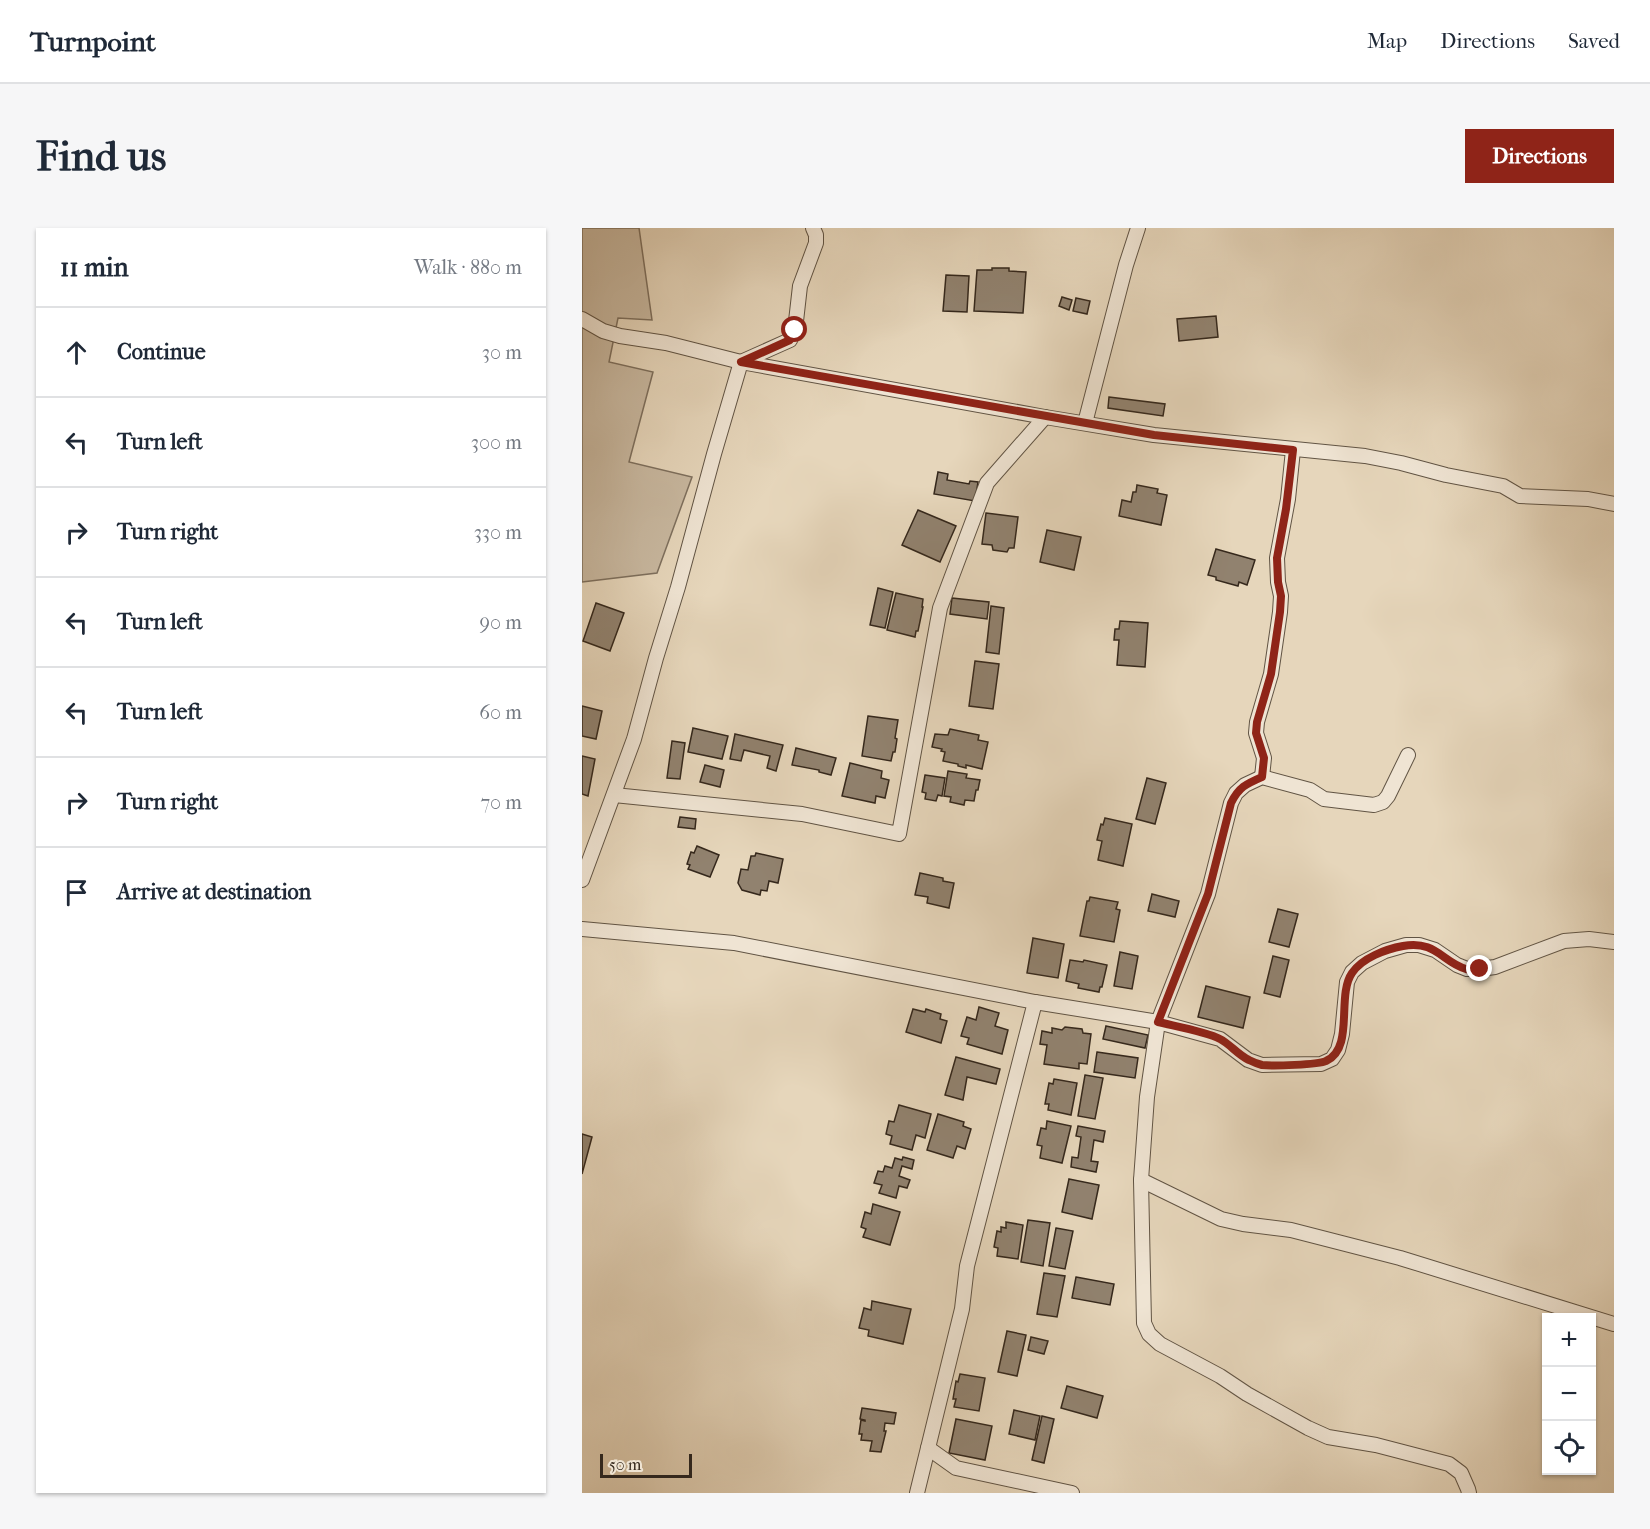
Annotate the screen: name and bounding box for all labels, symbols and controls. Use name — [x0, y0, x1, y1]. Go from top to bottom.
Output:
text: Turnpoint — [30, 25, 156, 58]
text: Map — [1367, 29, 1407, 53]
text: Directions — [1440, 29, 1535, 53]
text: Saved — [1568, 29, 1620, 53]
button: Directions — [1465, 129, 1614, 183]
text: Find us — [36, 132, 166, 181]
text: 11 min — [60, 252, 129, 283]
text: Walk · 880 m — [414, 256, 522, 279]
route start — [781, 316, 807, 342]
icon: ahead — [60, 336, 93, 369]
text: Continue — [117, 339, 206, 365]
text: 30 m — [482, 341, 522, 364]
icon: left — [60, 426, 93, 459]
text: Turn left — [117, 429, 203, 455]
text: 300 m — [471, 431, 522, 454]
icon: right — [60, 516, 93, 549]
text: Turn right — [117, 519, 218, 545]
text: 330 m — [474, 521, 522, 544]
icon: left — [60, 606, 93, 639]
text: Turn left — [117, 609, 203, 635]
text: 90 m — [480, 611, 522, 634]
icon: left — [60, 696, 93, 729]
text: Turn left — [117, 699, 203, 725]
text: 60 m — [479, 701, 522, 724]
icon: right — [60, 786, 93, 819]
text: Turn right — [117, 789, 218, 815]
text: 70 m — [480, 791, 522, 814]
icon: arrive — [60, 876, 93, 909]
text: Arrive at destination — [117, 879, 311, 905]
route end — [1466, 955, 1492, 981]
map controls — [1542, 1313, 1596, 1475]
button: + — [1542, 1313, 1596, 1367]
button: − — [1542, 1367, 1596, 1421]
button: locate — [1542, 1421, 1596, 1475]
scale bar — [600, 1451, 692, 1478]
text: 50 m — [609, 1455, 641, 1474]

